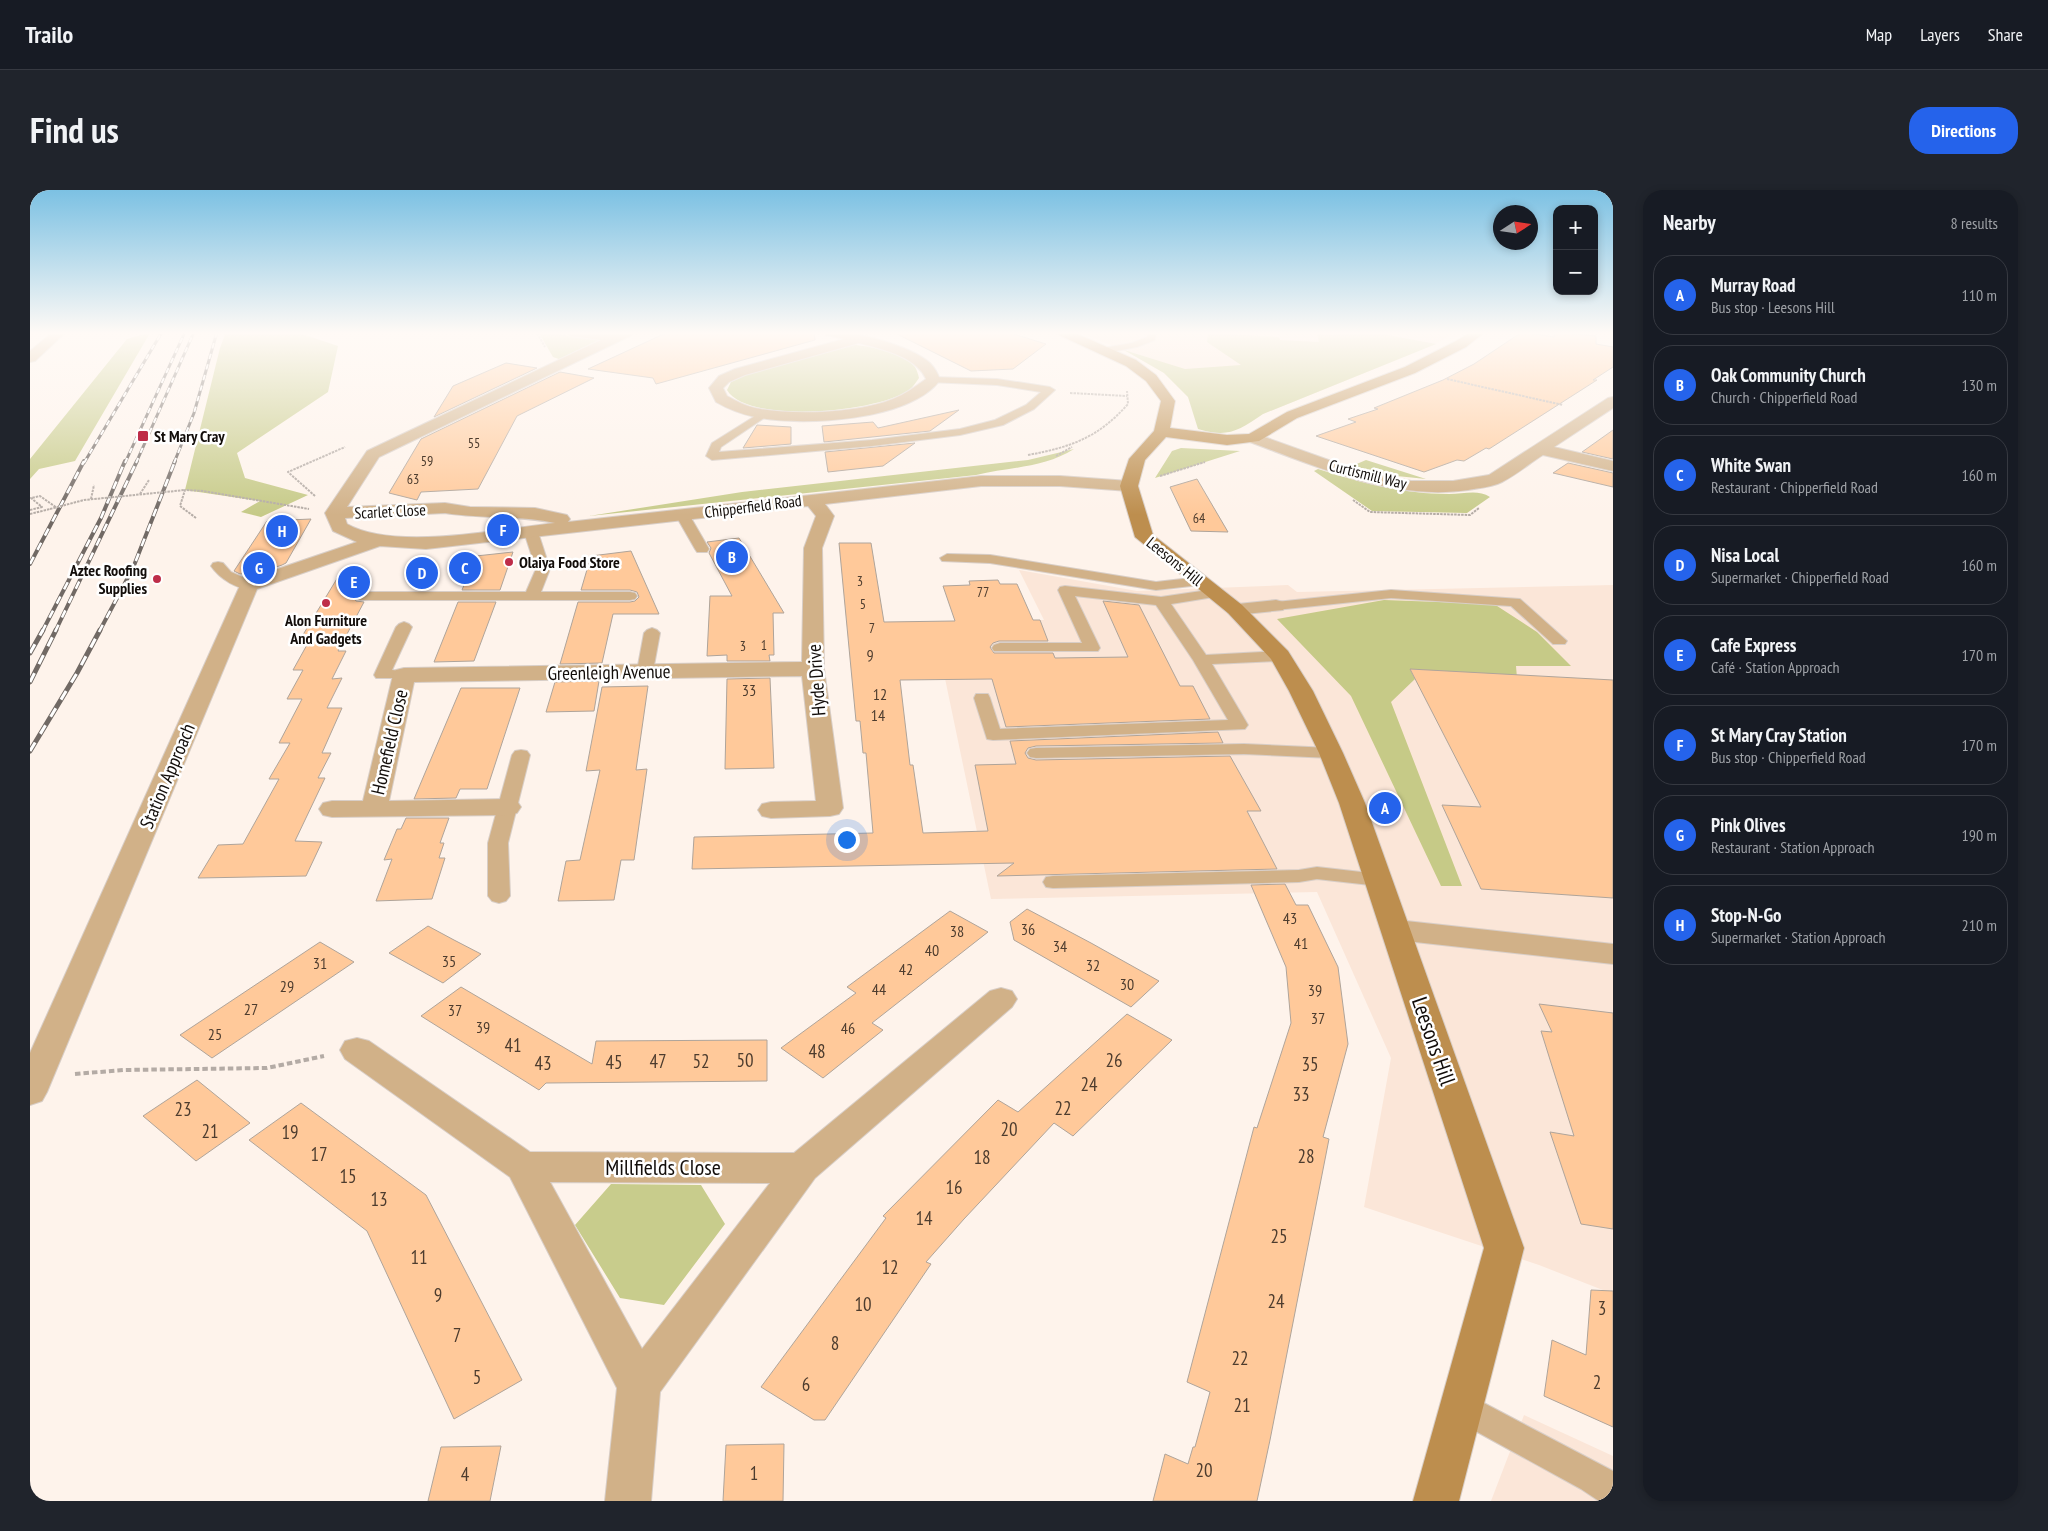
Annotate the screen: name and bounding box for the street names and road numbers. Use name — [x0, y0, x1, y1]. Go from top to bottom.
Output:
street label: Curtismill Way — [1327, 455, 1409, 493]
street label: Chipperfield Road — [703, 490, 803, 522]
street label: Scarlet Close — [354, 499, 426, 523]
street label: Leesons Hill — [1143, 532, 1207, 590]
street label: Hyde Drive — [802, 643, 830, 717]
street label: Greenleigh Avenue — [547, 659, 671, 685]
street label: Homefield Close — [365, 687, 413, 797]
street label: Station Approach — [134, 720, 200, 832]
street label: Leesons Hill — [1406, 993, 1462, 1090]
street label: Millfields Close — [605, 1153, 721, 1181]

